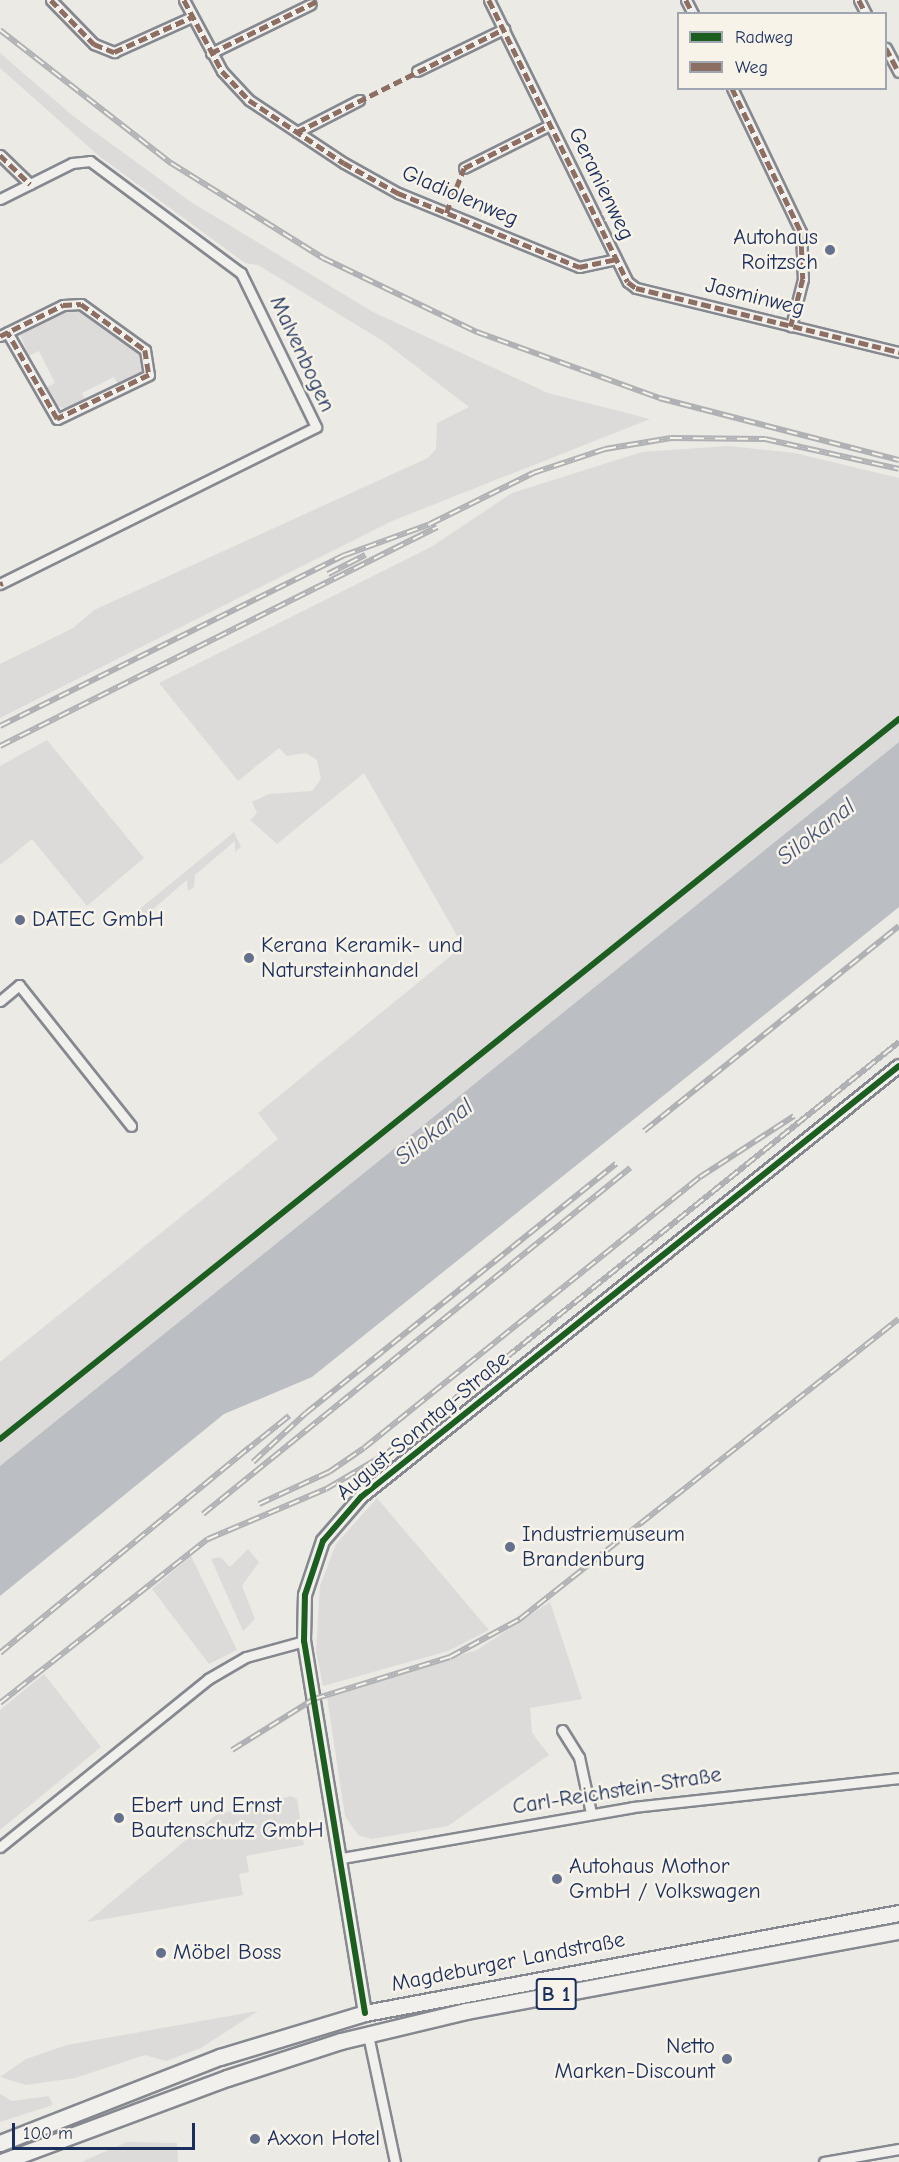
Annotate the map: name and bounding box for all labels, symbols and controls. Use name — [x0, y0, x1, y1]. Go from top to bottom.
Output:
legend — [677, 12, 887, 90]
text: Radweg — [735, 27, 793, 48]
text: Weg — [735, 57, 768, 78]
street label: Geranienweg — [562, 123, 640, 245]
street label: Gladiolenweg — [398, 160, 522, 232]
place label: Autohaus Roitzsch — [733, 224, 818, 276]
marker: Autohaus Roitzsch — [823, 243, 837, 257]
street label: Jasminweg — [703, 272, 807, 322]
street label: Malvenbogen — [264, 292, 340, 416]
water label: Silokanal — [771, 793, 861, 871]
place label: DATEC GmbH — [32, 907, 164, 933]
marker: DATEC GmbH — [13, 913, 27, 927]
place label: Kerana Keramik- und Natursteinhandel — [261, 932, 463, 984]
marker: Kerana Keramik- und Natursteinhandel — [242, 951, 256, 965]
water label: Silokanal — [389, 1093, 479, 1171]
street label: August-Sonntag-Straße — [331, 1346, 515, 1506]
place label: Industriemuseum Brandenburg — [522, 1521, 685, 1572]
marker: Industriemuseum Brandenburg — [503, 1540, 517, 1554]
street label: Carl-Reichstein-Straße — [511, 1761, 723, 1821]
place label: Ebert und Ernst Bautenschutz GmbH — [131, 1792, 324, 1844]
marker: Ebert und Ernst Bautenschutz GmbH — [112, 1811, 126, 1825]
place label: Autohaus Mothor GmbH / Volkswagen — [569, 1853, 761, 1904]
marker: Autohaus Mothor GmbH / Volkswagen — [550, 1872, 564, 1886]
street label: Magdeburger Landstraße — [389, 1926, 627, 1998]
place label: Möbel Boss — [173, 1940, 281, 1966]
marker: Möbel Boss — [154, 1946, 168, 1960]
road number: B 1 — [535, 1976, 577, 2012]
place label: Netto Marken-Discount — [554, 2033, 715, 2084]
marker: Netto Marken-Discount — [720, 2052, 734, 2066]
scale bar — [15, 2111, 198, 2149]
text: 100 m — [23, 2123, 73, 2144]
place label: Axxon Hotel — [267, 2126, 380, 2152]
marker: Axxon Hotel — [248, 2132, 262, 2146]

